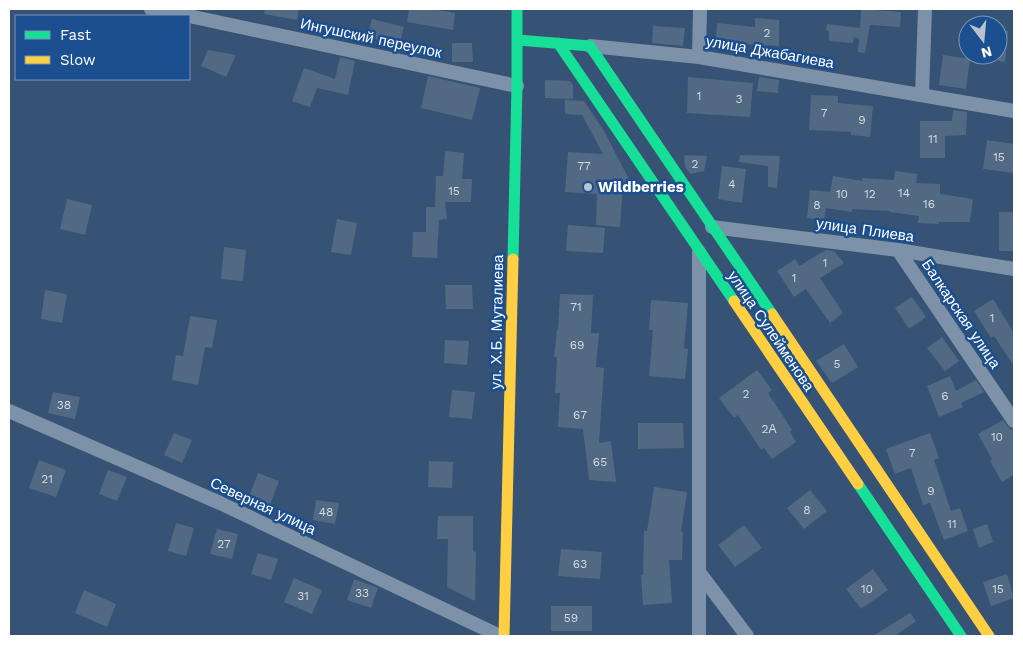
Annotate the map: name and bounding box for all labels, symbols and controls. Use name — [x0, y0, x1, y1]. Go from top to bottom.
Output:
street label: Ингушский переулок — [299, 14, 444, 62]
legend — [15, 15, 190, 80]
north arrow — [958, 15, 1008, 65]
text: Fast — [60, 26, 92, 44]
house number: 2 — [764, 26, 771, 40]
street label: улица Джабагиева — [705, 32, 836, 72]
text: N — [979, 43, 994, 62]
text: Slow — [60, 51, 96, 69]
house number: 1 — [697, 89, 701, 103]
house number: 3 — [736, 92, 743, 106]
house number: 7 — [821, 106, 828, 120]
house number: 9 — [858, 113, 866, 127]
house number: 11 — [928, 132, 938, 146]
house number: 15 — [993, 150, 1005, 164]
house number: 2 — [692, 157, 699, 171]
house number: 77 — [577, 159, 591, 173]
house number: 4 — [728, 177, 736, 191]
place label: Wildberries — [598, 178, 684, 196]
marker: Wildberries — [582, 181, 594, 193]
house number: 15 — [448, 184, 460, 198]
house number: 14 — [898, 186, 910, 200]
house number: 10 — [836, 187, 848, 201]
house number: 12 — [864, 187, 876, 201]
house number: 16 — [923, 197, 935, 211]
house number: 8 — [813, 198, 821, 212]
street label: улица Плиева — [815, 214, 916, 246]
street label: ул. Х.Б. Муталиева — [487, 254, 507, 390]
house number: 1 — [823, 256, 827, 270]
street label: Балкарская улица — [918, 256, 1005, 373]
street label: улица Сулейменова — [724, 267, 818, 395]
house number: 1 — [792, 271, 796, 285]
house number: 71 — [570, 300, 582, 314]
house number: 1 — [990, 311, 994, 325]
house number: 69 — [570, 338, 584, 352]
house number: 5 — [834, 357, 841, 371]
house number: 2 — [743, 387, 750, 401]
house number: 6 — [941, 389, 949, 403]
house number: 38 — [57, 398, 71, 412]
house number: 67 — [573, 408, 587, 422]
house number: 2А — [762, 422, 777, 436]
house number: 10 — [991, 430, 1003, 444]
house number: 7 — [909, 446, 916, 460]
house number: 65 — [593, 455, 607, 469]
house number: 21 — [41, 472, 53, 486]
street label: Северная улица — [207, 474, 319, 539]
house number: 9 — [927, 484, 935, 498]
house number: 8 — [803, 503, 811, 517]
house number: 48 — [319, 505, 333, 519]
house number: 11 — [947, 517, 957, 531]
house number: 27 — [217, 537, 231, 551]
house number: 63 — [573, 557, 587, 571]
house number: 10 — [861, 582, 873, 596]
house number: 15 — [992, 582, 1004, 596]
house number: 33 — [355, 586, 369, 600]
house number: 31 — [297, 589, 309, 603]
house number: 59 — [564, 611, 578, 625]

